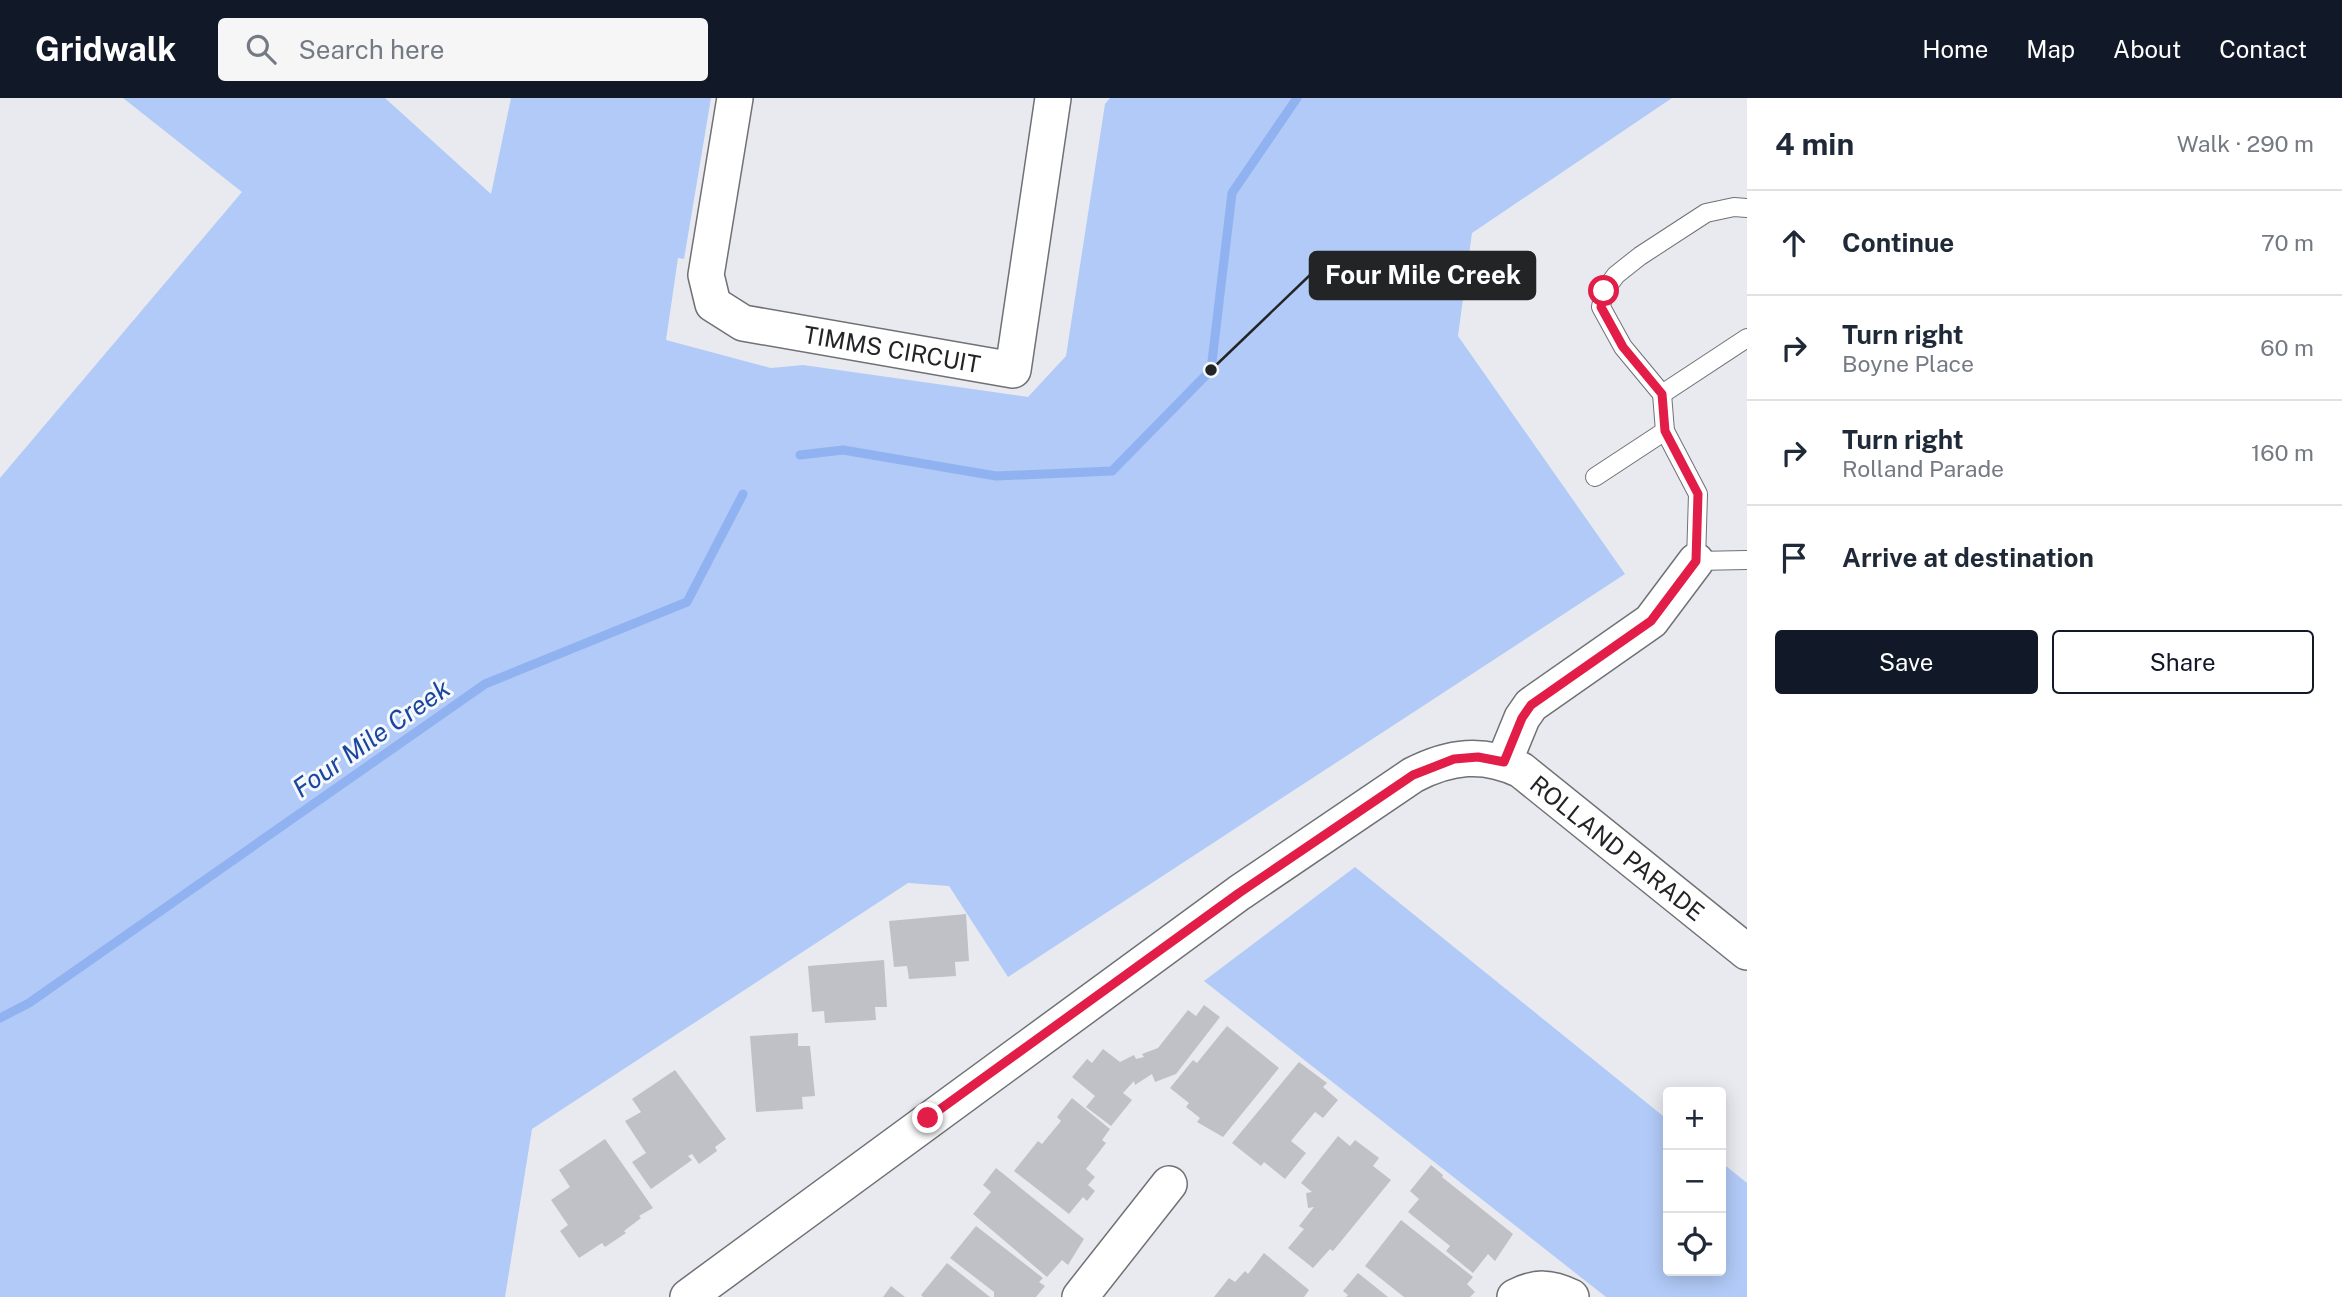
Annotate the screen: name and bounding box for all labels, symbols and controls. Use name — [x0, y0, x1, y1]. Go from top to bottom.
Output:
search box — [218, 18, 708, 81]
text: Gridwalk — [35, 30, 176, 68]
icon: search — [242, 30, 280, 68]
text: Search here — [298, 34, 444, 65]
text: Home — [1922, 35, 1988, 63]
text: Map — [2026, 35, 2075, 63]
text: About — [2113, 35, 2181, 63]
text: Contact — [2219, 35, 2307, 63]
text: 4 min — [1775, 126, 1854, 162]
text: Walk · 290 m — [2177, 130, 2314, 157]
icon: ahead — [1775, 224, 1813, 262]
text: Continue — [1842, 227, 1954, 258]
text: 70 m — [2261, 229, 2314, 256]
callout: Four Mile Creek — [1310, 252, 1535, 299]
text: Four Mile Creek — [1325, 259, 1521, 290]
route start — [1588, 275, 1619, 306]
text: Turn right — [1842, 319, 1964, 350]
street label: TIMMS CIRCUIT — [801, 320, 983, 378]
icon: right — [1775, 329, 1813, 367]
text: 60 m — [2260, 334, 2314, 361]
text: Boyne Place — [1842, 350, 1974, 377]
text: Turn right — [1842, 424, 1964, 455]
icon: right — [1775, 434, 1813, 472]
text: 160 m — [2251, 439, 2314, 466]
text: Rolland Parade — [1842, 455, 2004, 482]
icon: arrive — [1775, 539, 1813, 577]
text: Arrive at destination — [1842, 542, 2094, 573]
button: Save — [1775, 630, 2038, 694]
button: Share — [2052, 630, 2314, 694]
water label: Four Mile Creek — [286, 672, 456, 804]
street label: ROLLAND PARADE — [1525, 769, 1710, 926]
map controls — [1663, 1087, 1726, 1276]
button: + — [1663, 1087, 1726, 1150]
route end — [912, 1102, 943, 1133]
button: − — [1663, 1150, 1726, 1213]
button: locate — [1663, 1213, 1726, 1276]

